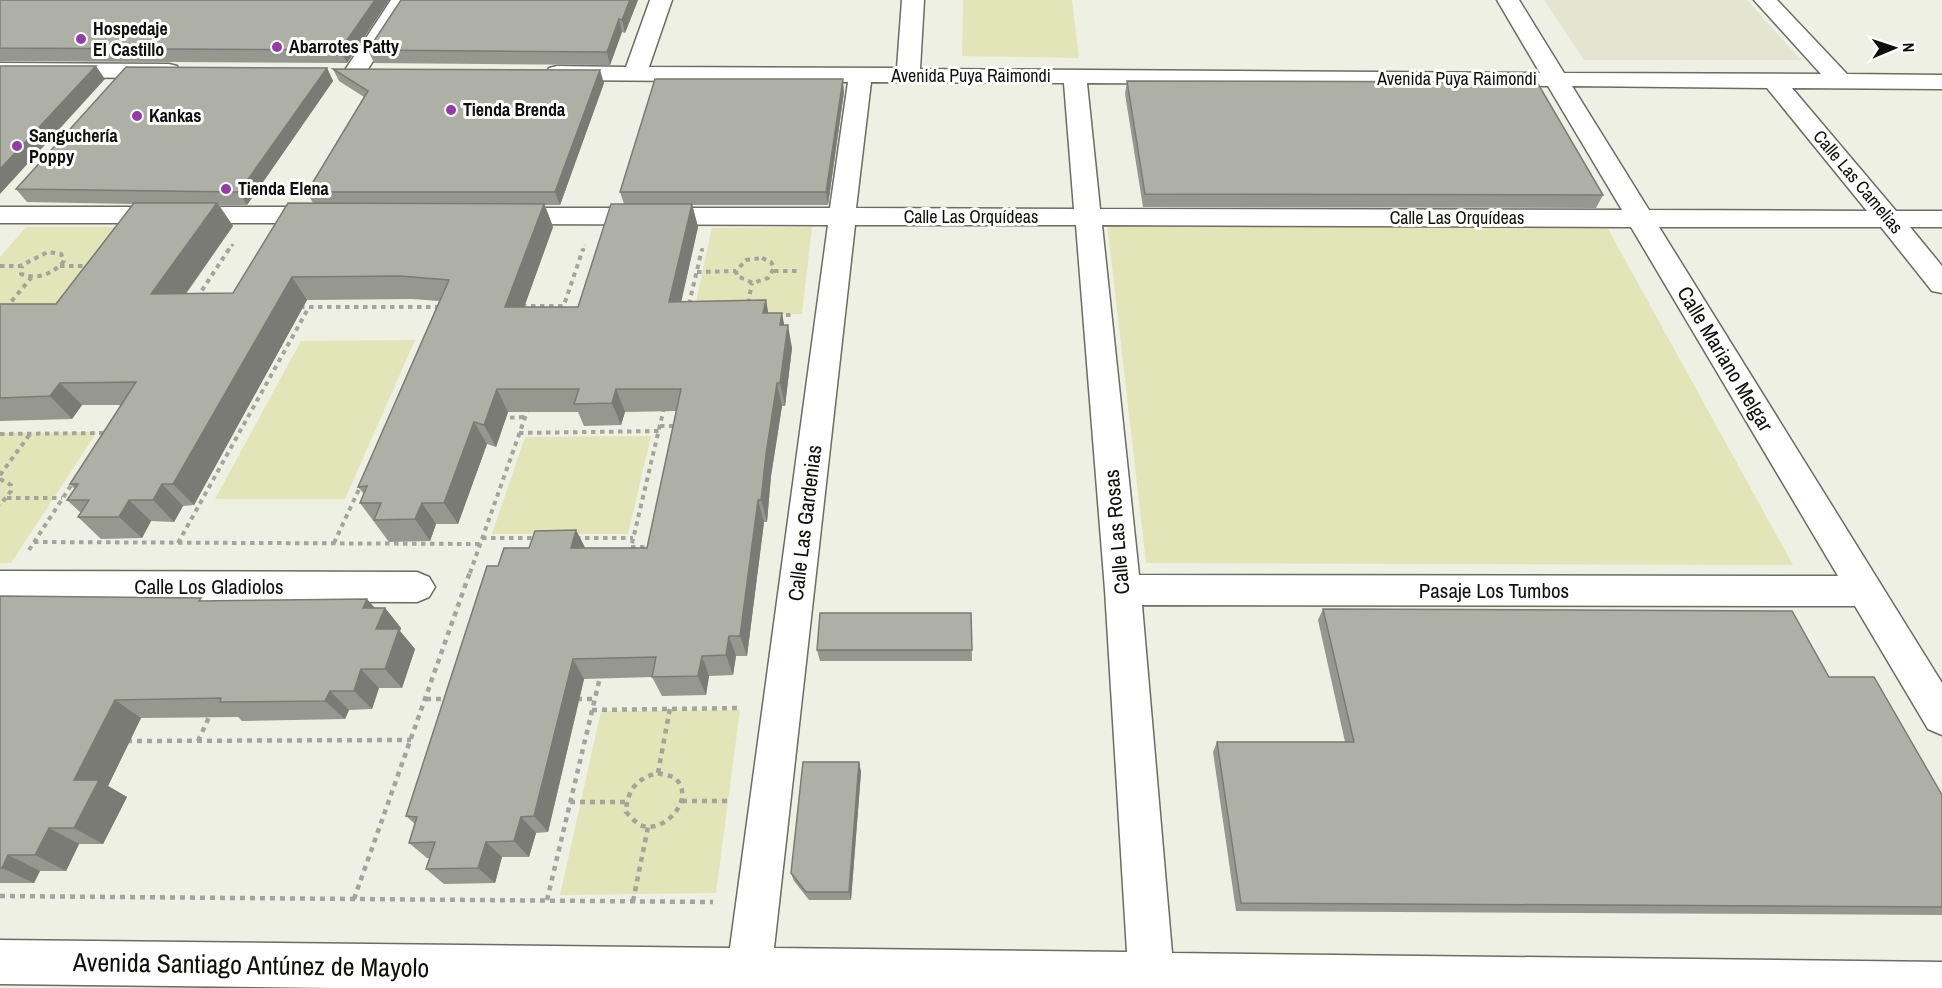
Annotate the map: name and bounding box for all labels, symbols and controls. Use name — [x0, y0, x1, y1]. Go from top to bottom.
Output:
place label: Hospedaje El Castillo — [93, 16, 168, 62]
north arrow — [1864, 18, 1924, 78]
marker: Hospedaje El Castillo — [74, 32, 88, 46]
place label: Abarrotes Patty — [289, 34, 400, 59]
marker: Abarrotes Patty — [270, 40, 284, 54]
text: N — [1898, 42, 1920, 53]
street label: Avenida Puya Raimondi — [890, 63, 1051, 88]
street label: Avenida Puya Raimondi — [1376, 66, 1537, 91]
place label: Tienda Brenda — [463, 97, 566, 122]
place label: Kankas — [149, 103, 202, 128]
marker: Tienda Brenda — [444, 103, 458, 117]
marker: Kankas — [130, 109, 144, 123]
place label: Sanguchería Poppy — [29, 123, 118, 169]
street label: Calle Las Camelias — [1808, 125, 1909, 239]
marker: Sanguchería Poppy — [10, 139, 24, 153]
place label: Tienda Elena — [238, 176, 330, 201]
marker: Tienda Elena — [219, 182, 233, 196]
street label: Calle Las Orquídeas — [904, 204, 1038, 229]
street label: Calle Las Orquídeas — [1390, 205, 1524, 230]
street label: Calle Mariano Melgar — [1671, 281, 1780, 437]
street label: Calle Las Gardenias — [781, 443, 828, 603]
street label: Calle Las Rosas — [1097, 468, 1136, 596]
street label: Calle Los Gladiolos — [134, 572, 284, 601]
street label: Pasaje Los Tumbos — [1419, 576, 1569, 605]
street label: Avenida Santiago Antúnez de Mayolo — [72, 944, 430, 985]

